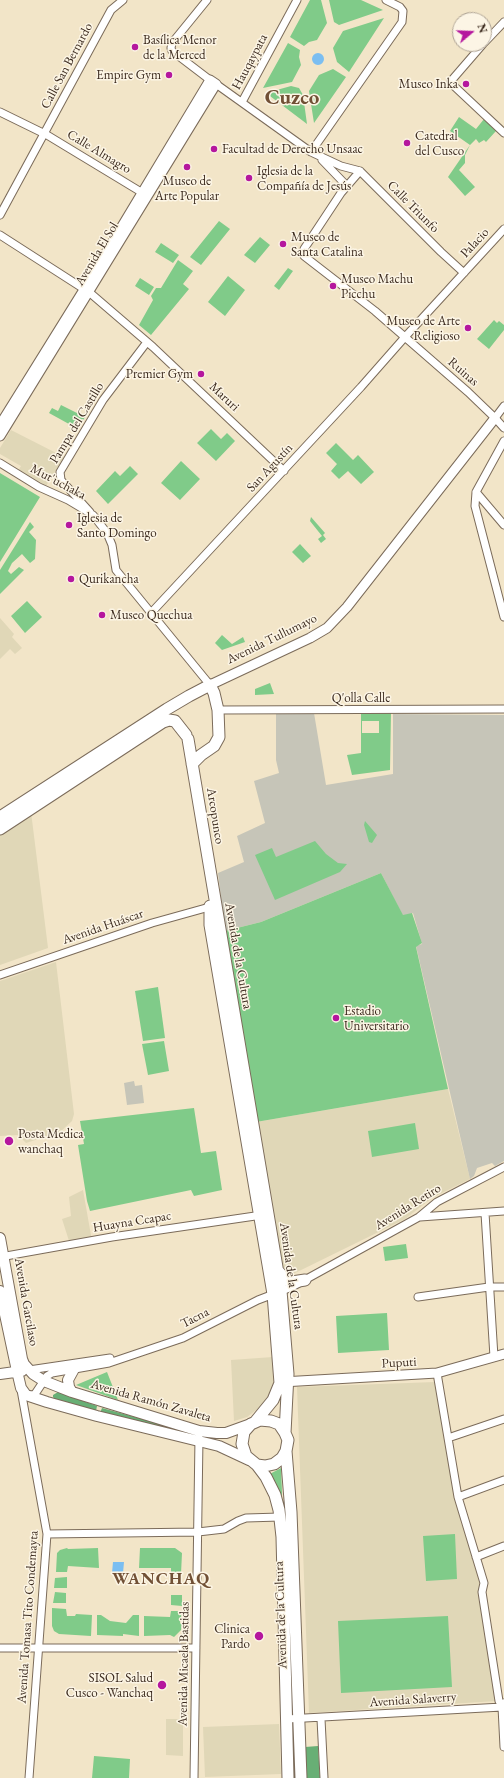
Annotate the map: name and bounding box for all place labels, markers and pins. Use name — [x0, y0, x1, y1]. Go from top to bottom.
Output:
place label: Basílica Menor de la Merced — [143, 32, 217, 63]
marker: Basílica Menor de la Merced — [130, 42, 140, 52]
place label: Empire Gym — [96, 67, 161, 83]
marker: Empire Gym — [164, 70, 174, 80]
place label: Museo Inka — [399, 76, 458, 92]
marker: Museo Inka — [461, 79, 471, 89]
place label: Catedral del Cusco — [415, 128, 464, 159]
marker: Catedral del Cusco — [402, 138, 412, 148]
place label: Facultad de Derecho Unsaac — [222, 141, 363, 157]
marker: Facultad de Derecho Unsaac — [209, 144, 219, 154]
marker: Museo de Arte Popular — [182, 162, 192, 172]
place label: Iglesia de la Compañía de Jesús — [257, 163, 351, 194]
place label: Museo de Arte Popular — [155, 173, 219, 204]
marker: Iglesia de la Compañía de Jesús — [244, 173, 254, 183]
place label: Museo de Santa Catalina — [291, 229, 363, 260]
marker: Museo de Santa Catalina — [278, 239, 288, 249]
place label: Museo Machu Picchu — [341, 271, 413, 302]
marker: Museo Machu Picchu — [328, 281, 338, 291]
place label: Museo de Arte Religioso — [387, 313, 460, 344]
marker: Museo de Arte Religioso — [463, 323, 473, 333]
place label: Premier Gym — [126, 366, 193, 382]
marker: Premier Gym — [196, 369, 206, 379]
place label: Iglesia de Santo Domingo — [77, 510, 157, 541]
marker: Iglesia de Santo Domingo — [64, 520, 74, 530]
place label: Qurikancha — [79, 571, 139, 587]
marker: Qurikancha — [66, 574, 76, 584]
place label: Museo Quechua — [110, 607, 192, 623]
marker: Museo Quechua — [97, 610, 107, 620]
place label: Estadio Universitario — [344, 1003, 409, 1034]
marker: Estadio Universitario — [331, 1013, 341, 1023]
place label: Posta Medica wanchaq — [18, 1126, 83, 1157]
marker: Posta Medica wanchaq — [3, 1135, 15, 1147]
place label: Clinica Pardo — [214, 1621, 250, 1652]
marker: Clinica Pardo — [253, 1630, 265, 1642]
place label: SISOL Salud Cusco - Wanchaq — [66, 1670, 153, 1701]
marker: SISOL Salud Cusco - Wanchaq — [156, 1679, 168, 1691]

